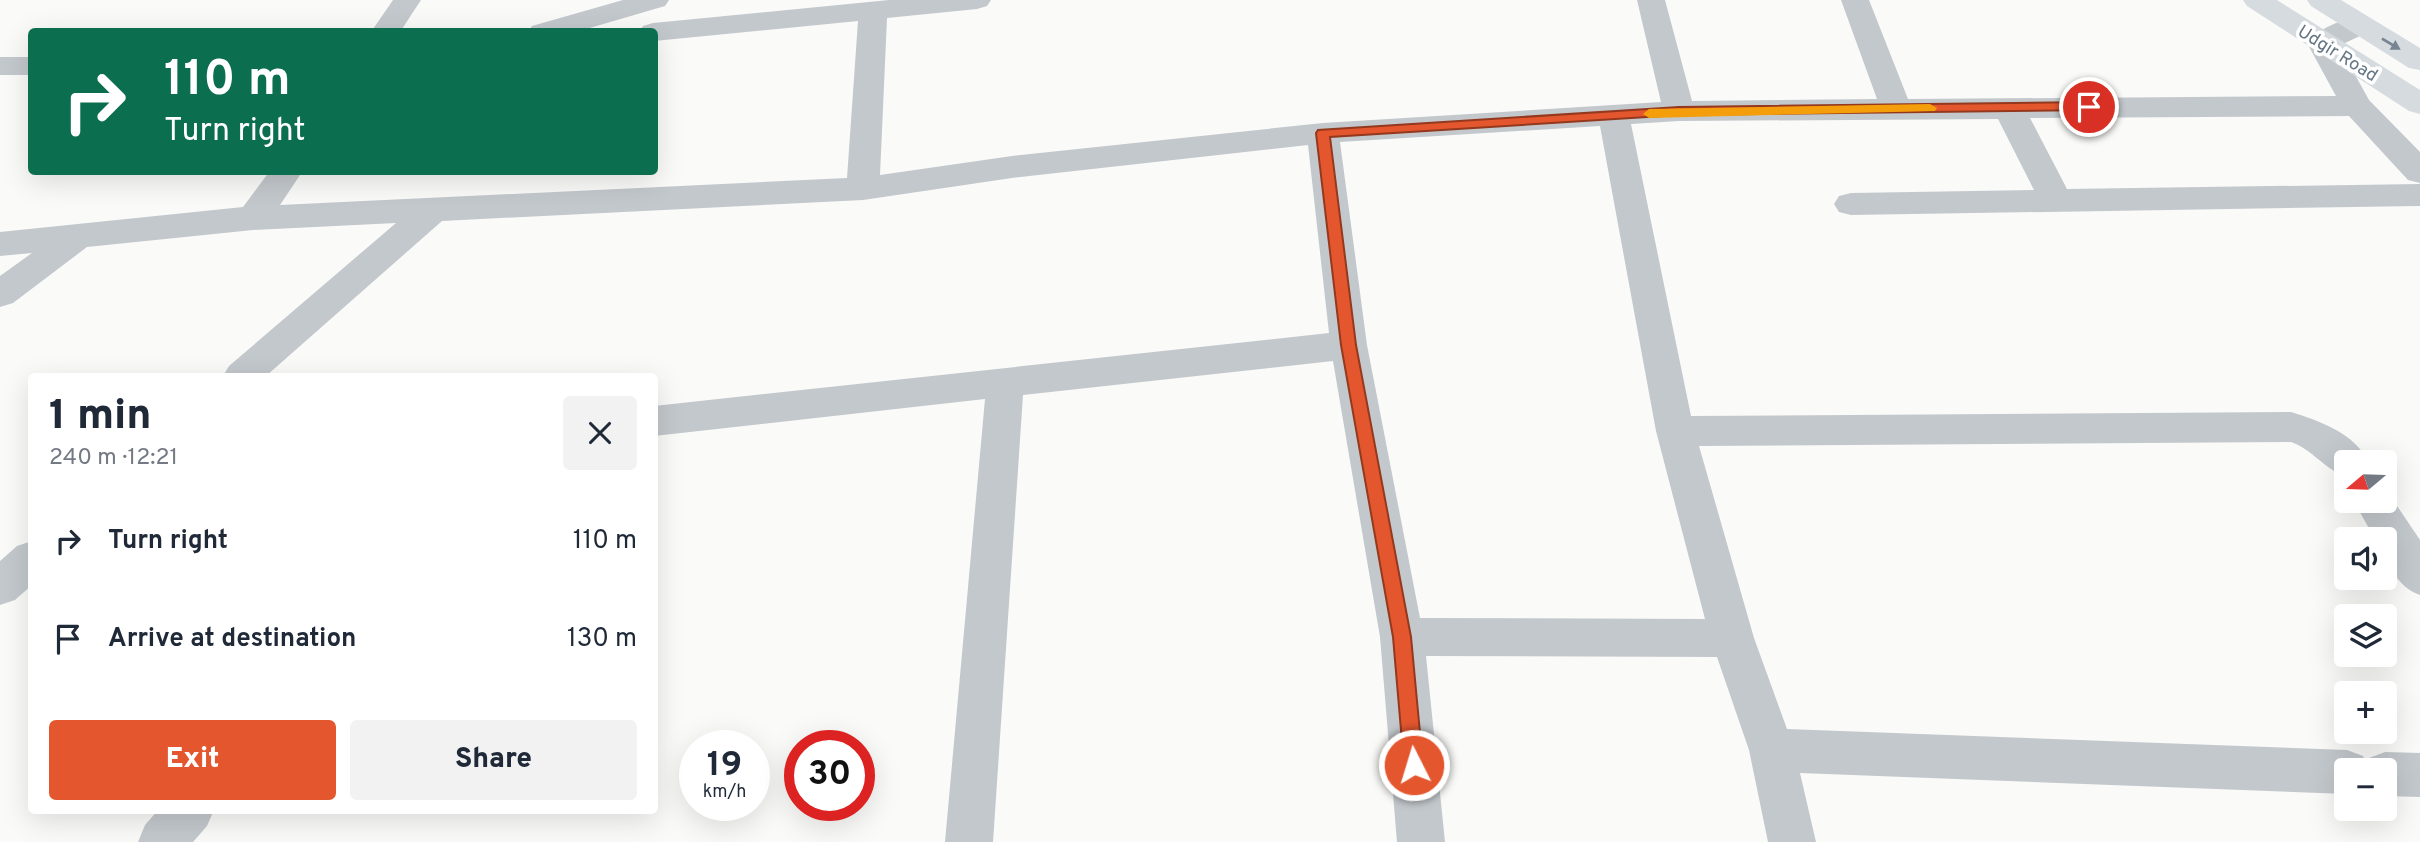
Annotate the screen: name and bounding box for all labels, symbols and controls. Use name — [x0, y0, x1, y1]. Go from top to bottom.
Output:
street label: Udgir Road — [2293, 21, 2382, 88]
one-way arrow — [2382, 38, 2401, 50]
text: 110 m — [164, 51, 291, 113]
icon: right — [49, 56, 140, 147]
pin — [2059, 77, 2119, 137]
icon: arrive — [2070, 88, 2108, 126]
text: Turn right — [164, 112, 306, 152]
text: 1 min — [49, 391, 152, 444]
button: close — [563, 396, 637, 470]
text: 240 m · 12:21 — [49, 444, 178, 473]
north arrow — [2334, 450, 2398, 513]
map controls — [2334, 450, 2397, 821]
icon: right — [49, 522, 87, 560]
text: Turn right — [108, 525, 228, 558]
text: 110 m — [573, 525, 637, 558]
button: sound — [2334, 527, 2397, 590]
button: layers — [2334, 604, 2397, 667]
icon: arrive — [49, 620, 87, 658]
text: Arrive at destination — [108, 623, 356, 656]
text: 130 m — [567, 623, 637, 656]
button: + — [2334, 681, 2397, 744]
button: Exit — [49, 720, 336, 800]
button: Share — [350, 720, 637, 800]
position arrow — [1377, 728, 1451, 802]
speed limit sign: 30 — [784, 730, 875, 821]
text: 19 — [707, 744, 742, 788]
button: − — [2334, 758, 2397, 821]
text: km/h — [703, 781, 746, 804]

